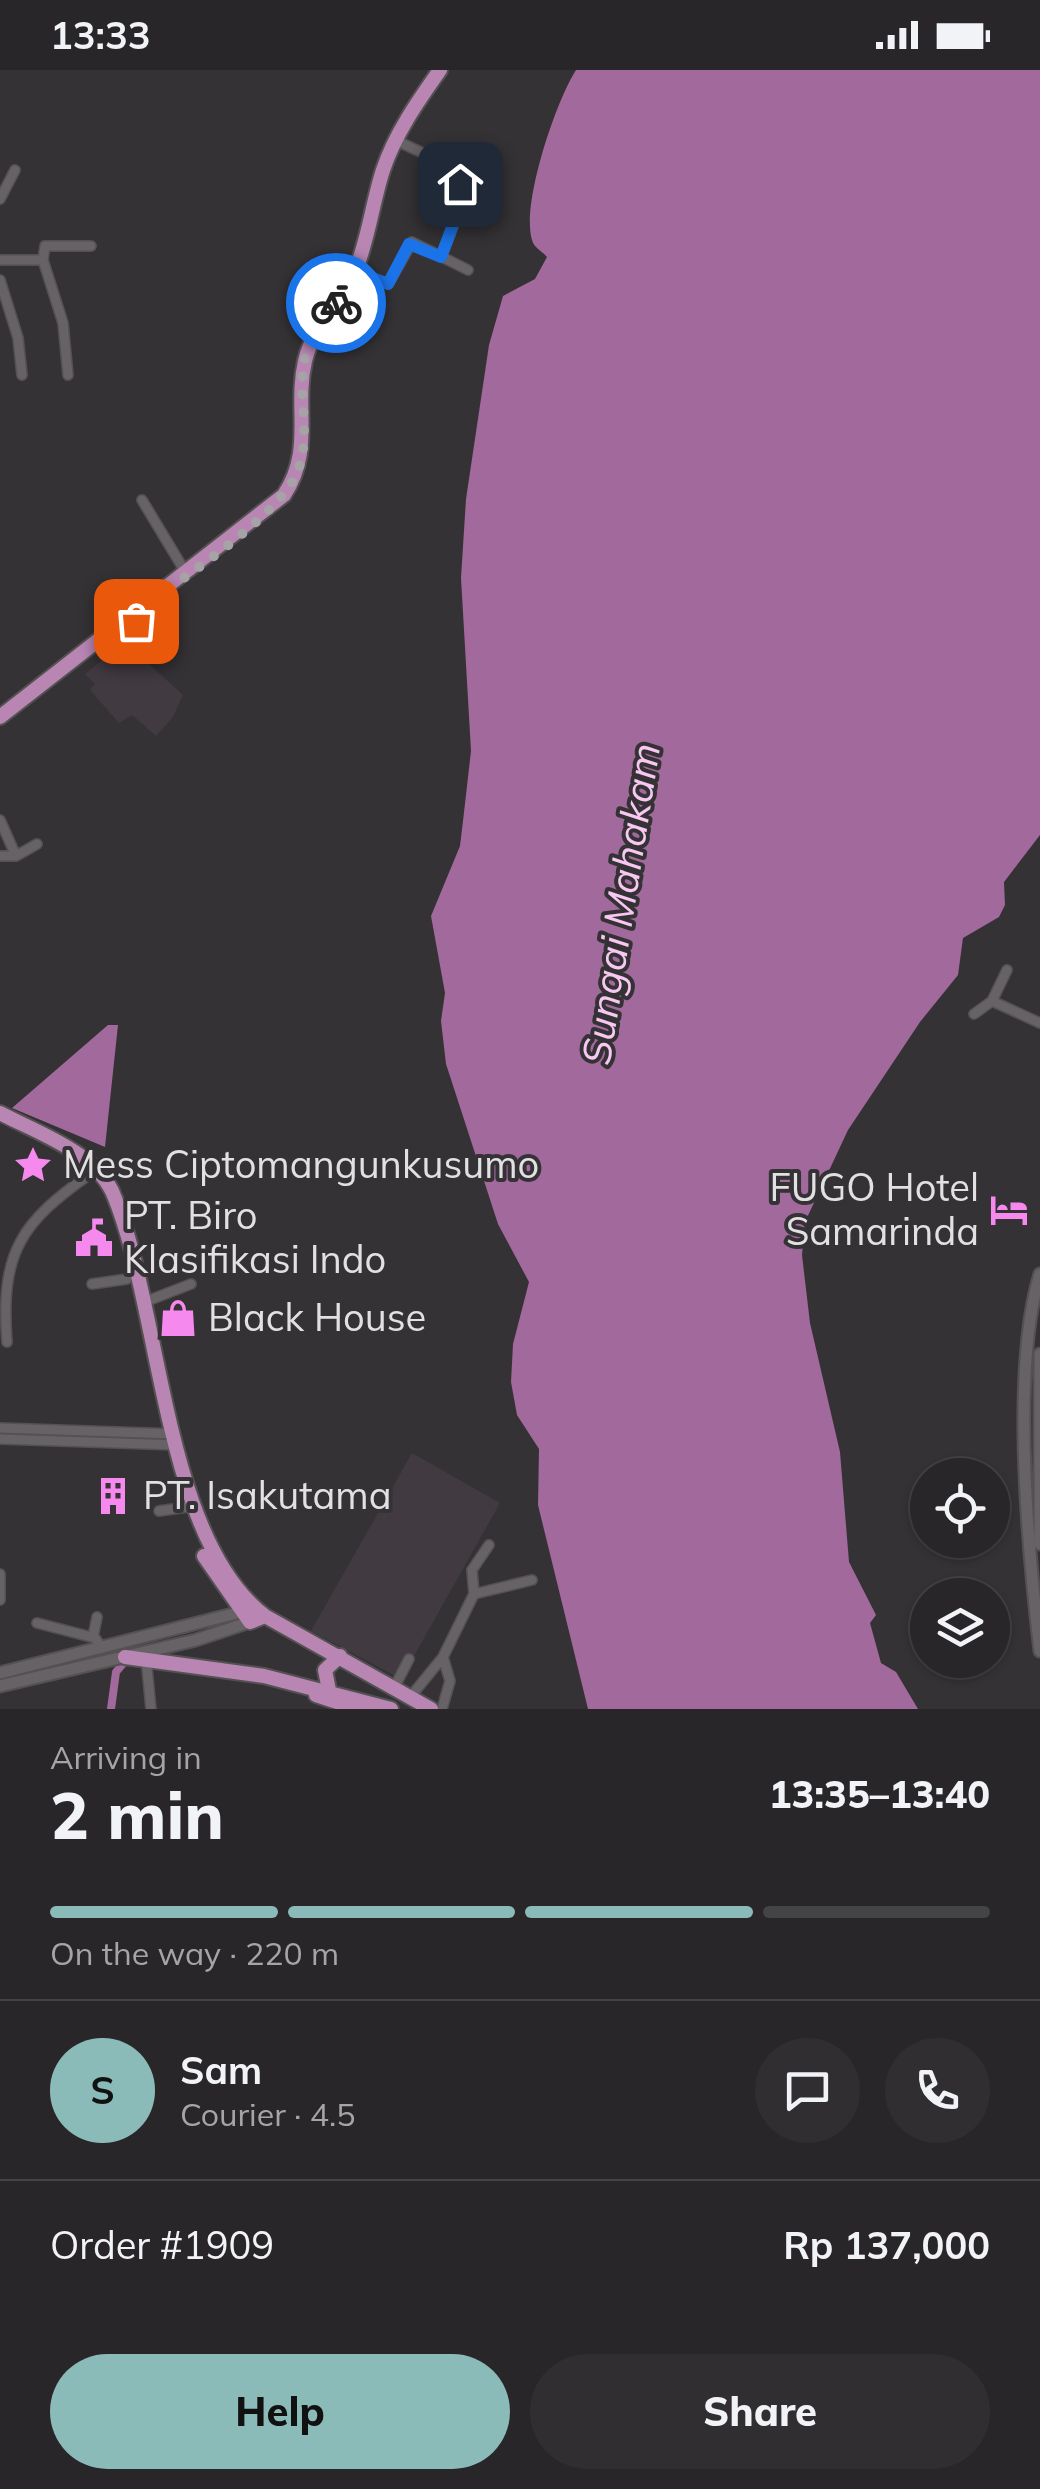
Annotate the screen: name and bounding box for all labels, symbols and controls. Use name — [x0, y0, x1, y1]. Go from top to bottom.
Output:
text: 13:33 — [50, 11, 151, 59]
pin — [418, 142, 503, 227]
icon: home — [433, 157, 488, 212]
courier — [286, 253, 386, 353]
icon: bike — [309, 276, 364, 331]
pin — [94, 579, 179, 664]
icon: bag — [109, 594, 164, 649]
water label: Sungai Mahakam — [570, 740, 670, 1068]
place label: Mess Ciptomangunkusumo — [63, 1140, 539, 1188]
place icon: Mess Ciptomangunkusumo — [12, 1144, 54, 1186]
place label: FUGO Hotel Samarinda — [769, 1163, 979, 1255]
hotel icon: FUGO Hotel Samarinda — [988, 1189, 1030, 1231]
place label: PT. Biro Klasifikasi Indo — [124, 1191, 386, 1283]
public building icon: PT. Biro Klasifikasi Indo — [73, 1217, 115, 1259]
place label: Black House — [208, 1293, 426, 1341]
shop icon: Black House — [157, 1297, 199, 1339]
map controls — [910, 1458, 1010, 1678]
button: locate — [910, 1458, 1010, 1558]
place label: PT. Isakutama — [143, 1471, 392, 1519]
building icon: PT. Isakutama — [92, 1475, 134, 1517]
button: layers — [910, 1578, 1010, 1678]
text: Arriving in — [50, 1737, 202, 1777]
text: 13:35–13:40 — [769, 1770, 990, 1818]
text: 2 min — [50, 1774, 224, 1855]
text: On the way · 220 m — [50, 1933, 339, 1973]
button: chat — [755, 2038, 860, 2143]
button: phone — [885, 2038, 990, 2143]
text: Sam — [180, 2046, 262, 2094]
text: S — [90, 2066, 115, 2114]
text: Courier · 4.5 — [180, 2094, 356, 2134]
text: Order #1909 — [50, 2221, 274, 2269]
text: Rp 137,000 — [783, 2221, 990, 2269]
button: Help — [50, 2354, 510, 2469]
button: Share — [530, 2354, 990, 2469]

